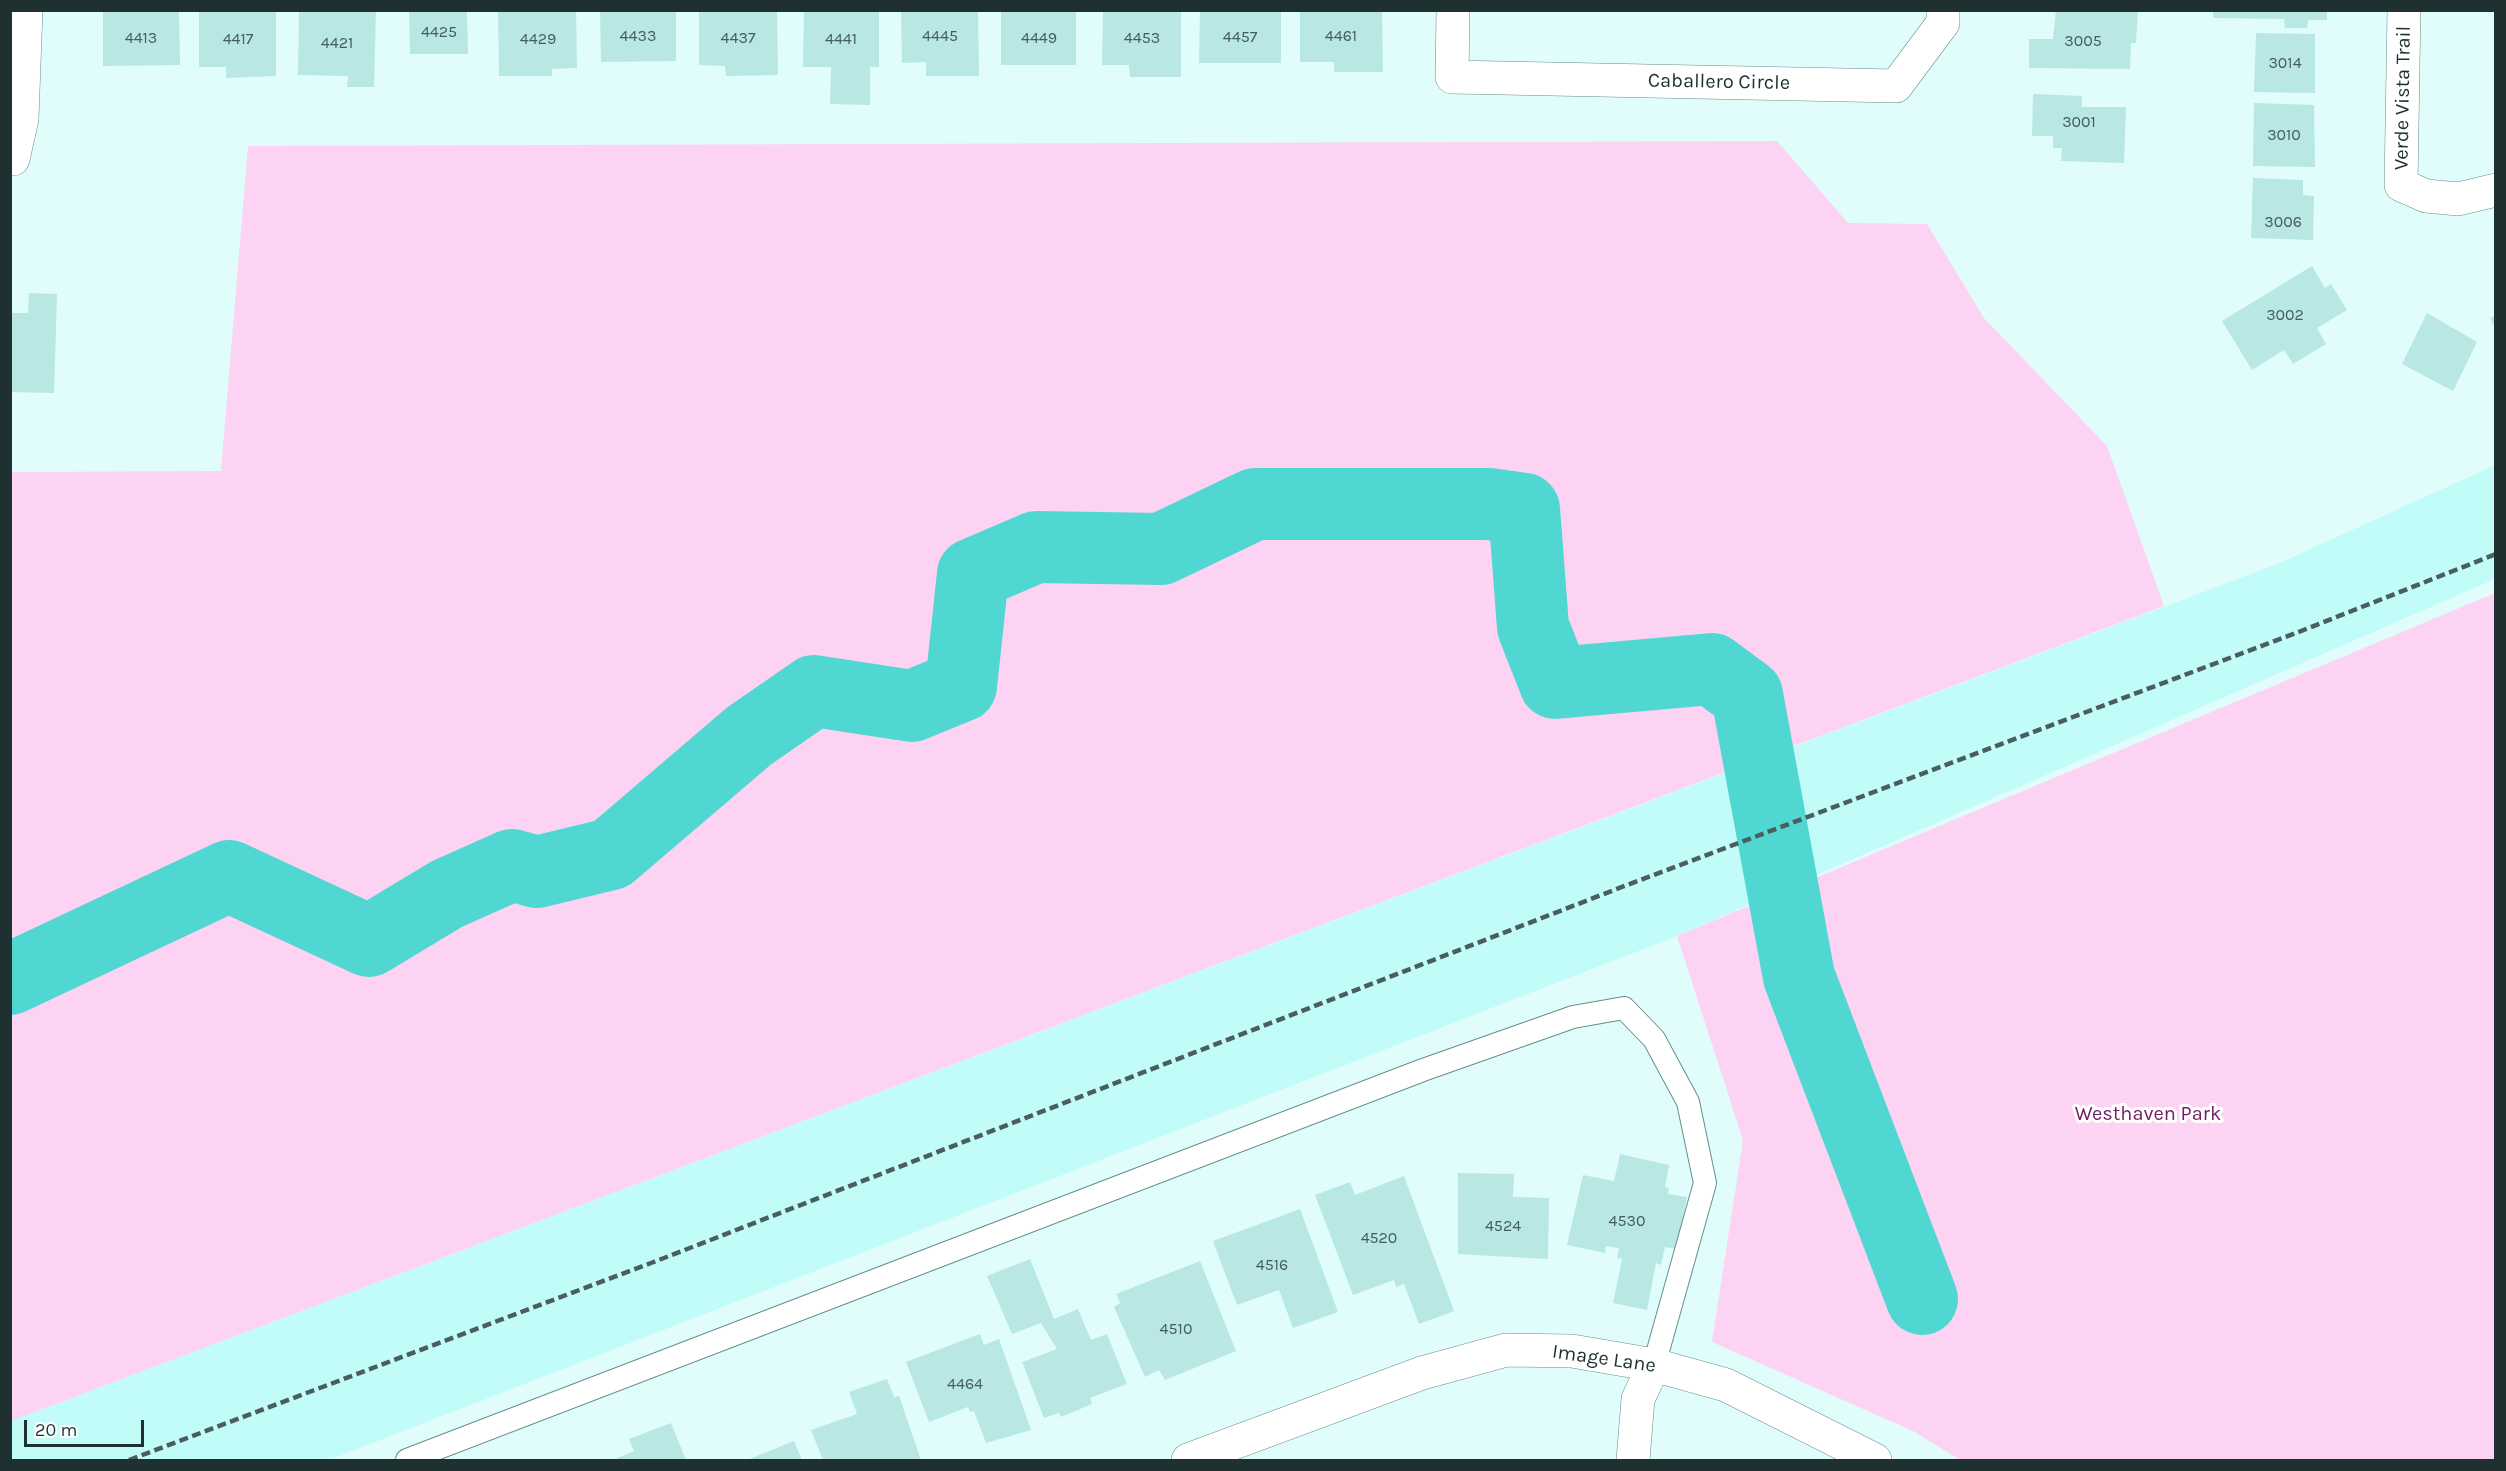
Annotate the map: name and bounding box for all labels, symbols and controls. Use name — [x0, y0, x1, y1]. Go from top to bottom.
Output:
house number: 4425 — [421, 22, 457, 42]
house number: 4433 — [620, 26, 656, 46]
house number: 4445 — [922, 26, 958, 46]
house number: 4461 — [1325, 26, 1357, 46]
street label: Verde Vista Trail — [2390, 26, 2416, 170]
house number: 4457 — [1223, 27, 1257, 47]
house number: 4413 — [125, 28, 157, 48]
house number: 4437 — [721, 28, 755, 48]
house number: 4449 — [1021, 28, 1057, 48]
house number: 4453 — [1124, 28, 1160, 48]
house number: 4417 — [223, 29, 253, 49]
house number: 4429 — [520, 29, 556, 49]
house number: 4441 — [825, 29, 857, 49]
house number: 3005 — [2064, 31, 2102, 51]
house number: 4421 — [321, 33, 353, 53]
house number: 3014 — [2268, 53, 2302, 73]
street label: Caballero Circle — [1648, 69, 1790, 95]
house number: 3001 — [2062, 112, 2096, 132]
house number: 3010 — [2267, 125, 2301, 145]
house number: 3006 — [2264, 212, 2302, 232]
house number: 3002 — [2266, 305, 2304, 325]
park label: Westhaven Park — [2075, 1102, 2221, 1126]
house number: 4530 — [1609, 1211, 1645, 1231]
house number: 4524 — [1485, 1216, 1521, 1236]
house number: 4520 — [1361, 1228, 1397, 1248]
house number: 4516 — [1256, 1255, 1288, 1275]
house number: 4510 — [1160, 1319, 1192, 1339]
street label: Image Lane — [1551, 1340, 1657, 1378]
house number: 4464 — [947, 1374, 983, 1394]
scale bar — [27, 1408, 147, 1446]
text: 20 m — [35, 1419, 77, 1441]

